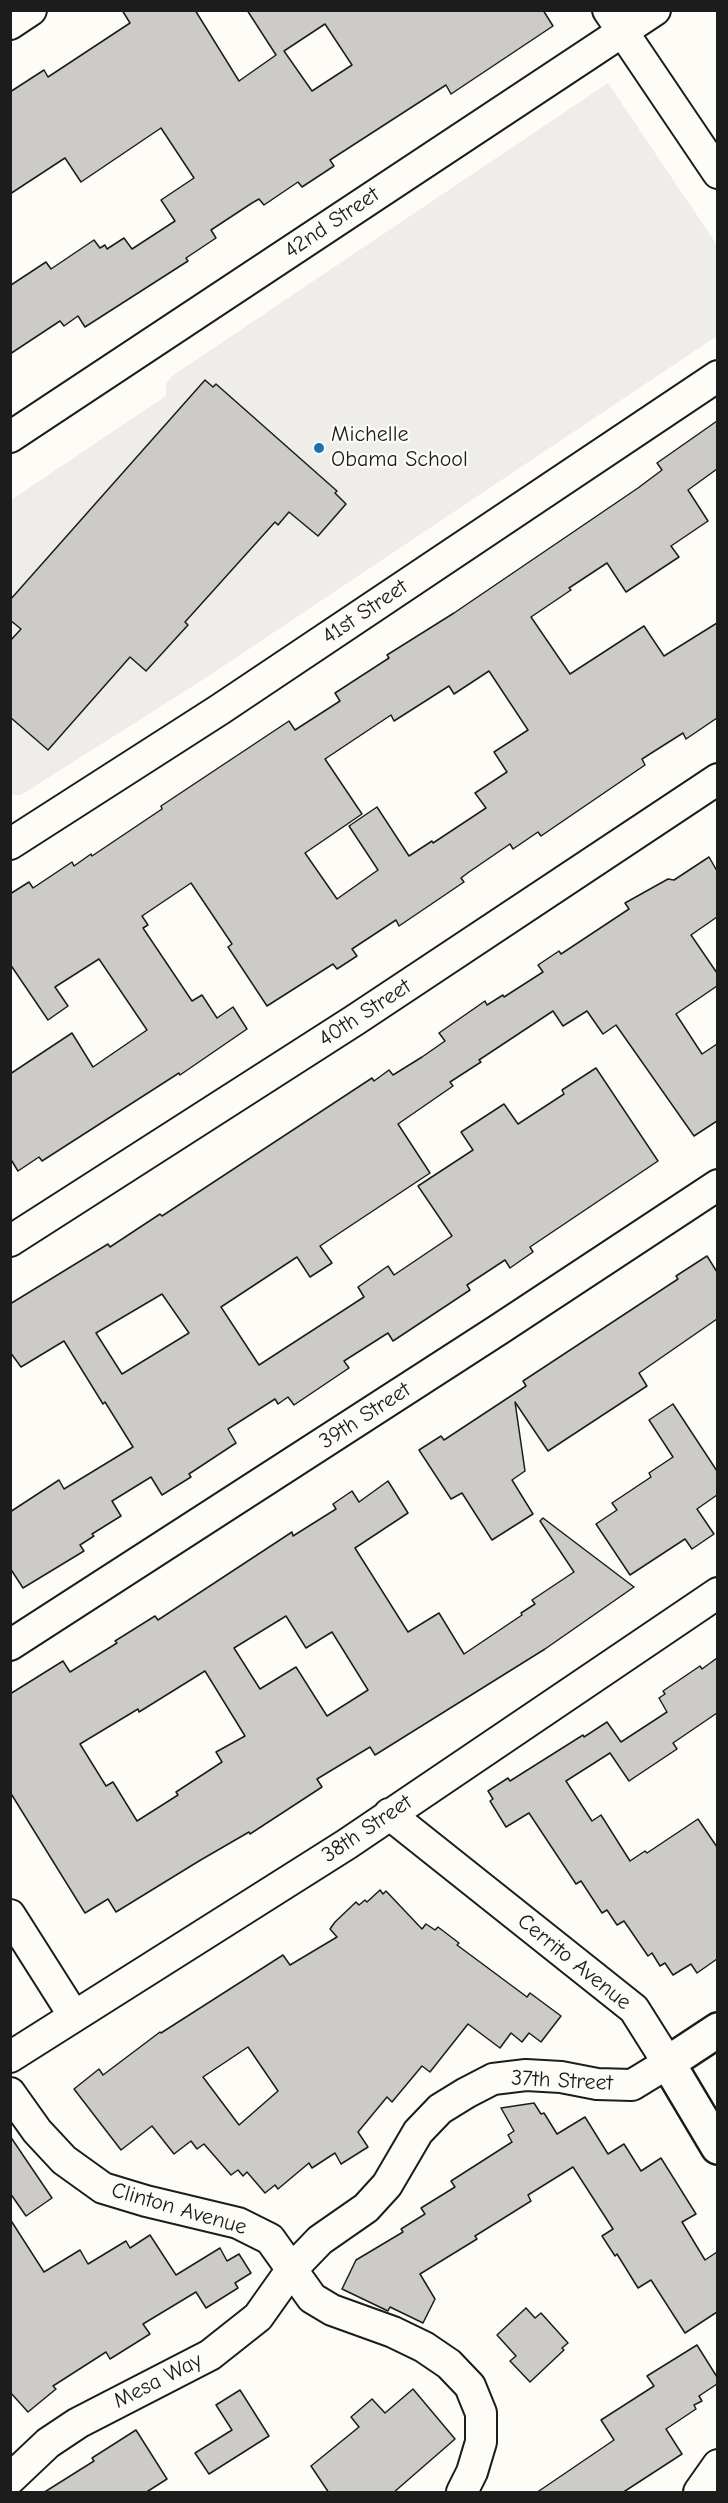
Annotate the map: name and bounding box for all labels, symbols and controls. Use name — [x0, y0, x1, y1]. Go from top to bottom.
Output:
street label: 42nd Street — [280, 182, 384, 264]
place label: Michelle Obama School — [331, 422, 468, 474]
marker: Michelle Obama School — [312, 441, 326, 455]
street label: 41st Street — [317, 574, 413, 650]
street label: 40th Street — [314, 973, 416, 1053]
street label: 39th Street — [314, 1377, 416, 1455]
street label: 38th Street — [317, 1789, 417, 1869]
street label: Cerrito Avenue — [512, 1908, 636, 2016]
street label: 37th Street — [510, 2065, 614, 2097]
street label: Clinton Avenue — [108, 2177, 250, 2241]
street label: Mesa Way — [109, 2347, 207, 2415]

